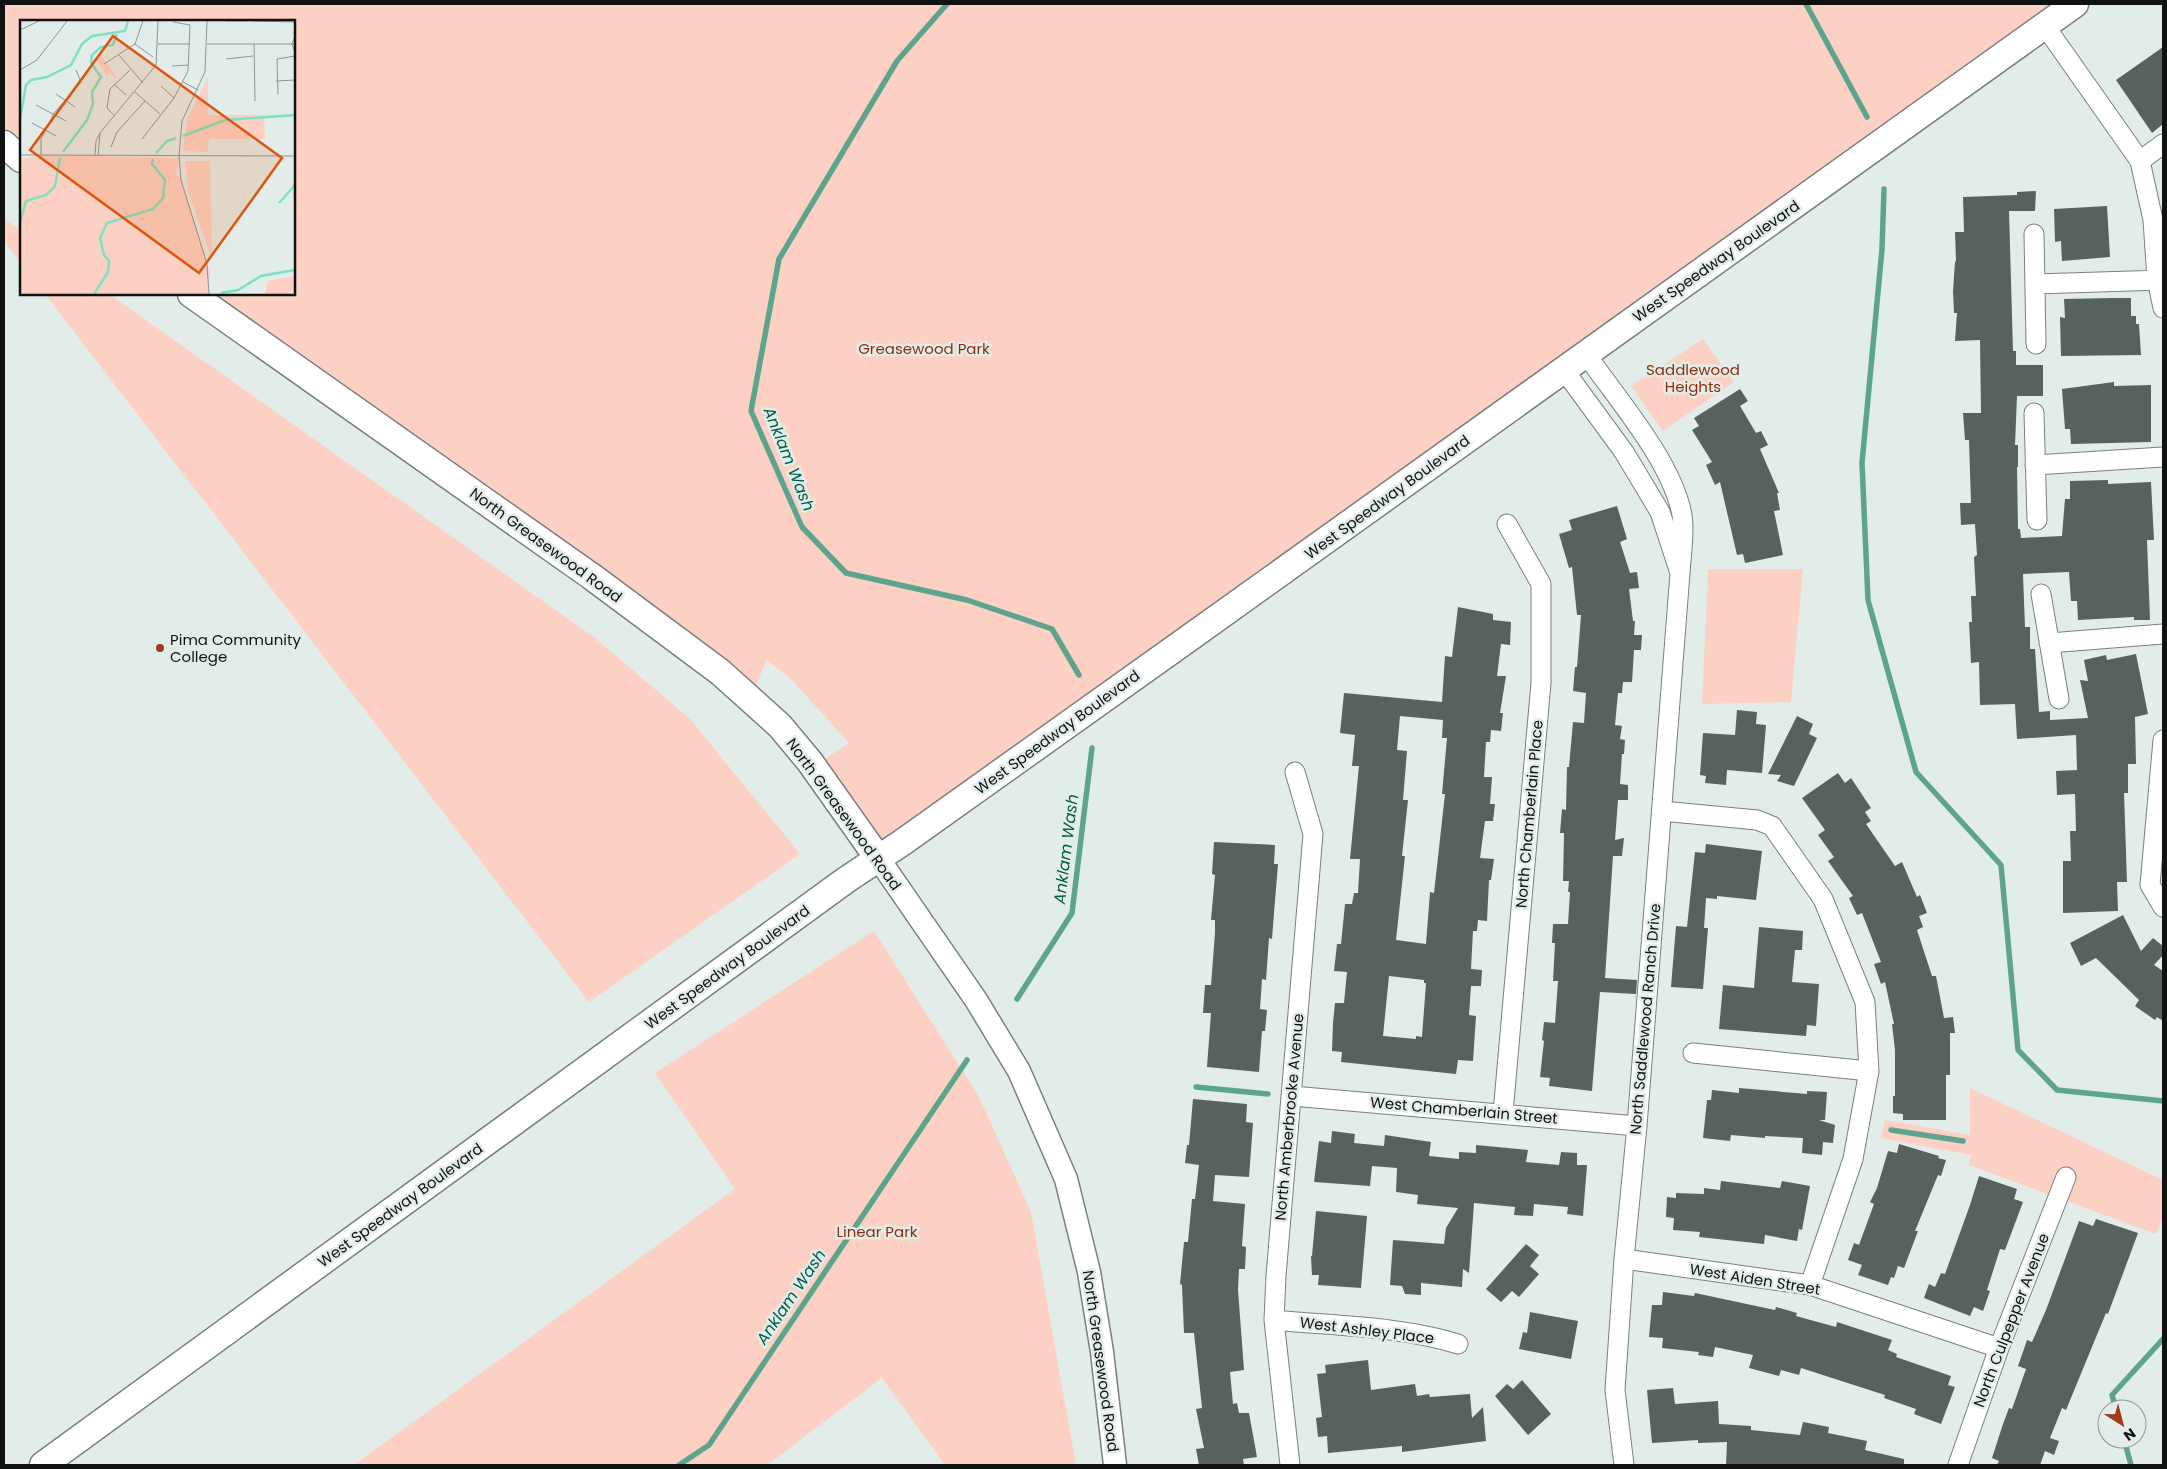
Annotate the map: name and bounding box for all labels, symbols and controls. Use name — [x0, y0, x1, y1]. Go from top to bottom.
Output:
inset map — [20, 20, 295, 295]
street label: West Speedway Boulevard — [1628, 195, 1804, 327]
park label: Greasewood Park — [858, 338, 990, 359]
park label: Saddlewood Heights — [1646, 359, 1740, 397]
water label: Anklam Wash — [757, 403, 820, 514]
street label: West Speedway Boulevard — [1300, 430, 1474, 564]
street label: North Greasewood Road — [466, 483, 626, 607]
place label: Pima Community College — [170, 629, 301, 667]
marker: Pima Community College — [154, 642, 166, 654]
street label: West Speedway Boulevard — [970, 665, 1144, 799]
street label: North Chamberlain Place — [1510, 719, 1548, 909]
street label: North Greasewood Road — [782, 734, 906, 894]
water label: Anklam Wash — [1048, 793, 1084, 906]
street label: West Speedway Boulevard — [640, 900, 814, 1034]
street label: North Saddlewood Ranch Drive — [1624, 903, 1666, 1135]
street label: North Amberbrooke Avenue — [1269, 1013, 1309, 1221]
street label: West Chamberlain Street — [1369, 1091, 1559, 1129]
street label: West Speedway Boulevard — [313, 1138, 487, 1272]
park label: Linear Park — [837, 1221, 918, 1242]
street label: North Culpepper Avenue — [1968, 1230, 2054, 1410]
water label: Anklam Wash — [750, 1245, 831, 1350]
street label: West Aiden Street — [1688, 1258, 1822, 1300]
street label: North Greasewood Road — [1078, 1269, 1124, 1453]
street label: West Ashley Place — [1299, 1311, 1435, 1349]
north arrow — [2097, 1399, 2147, 1449]
text: N — [2120, 1423, 2140, 1446]

